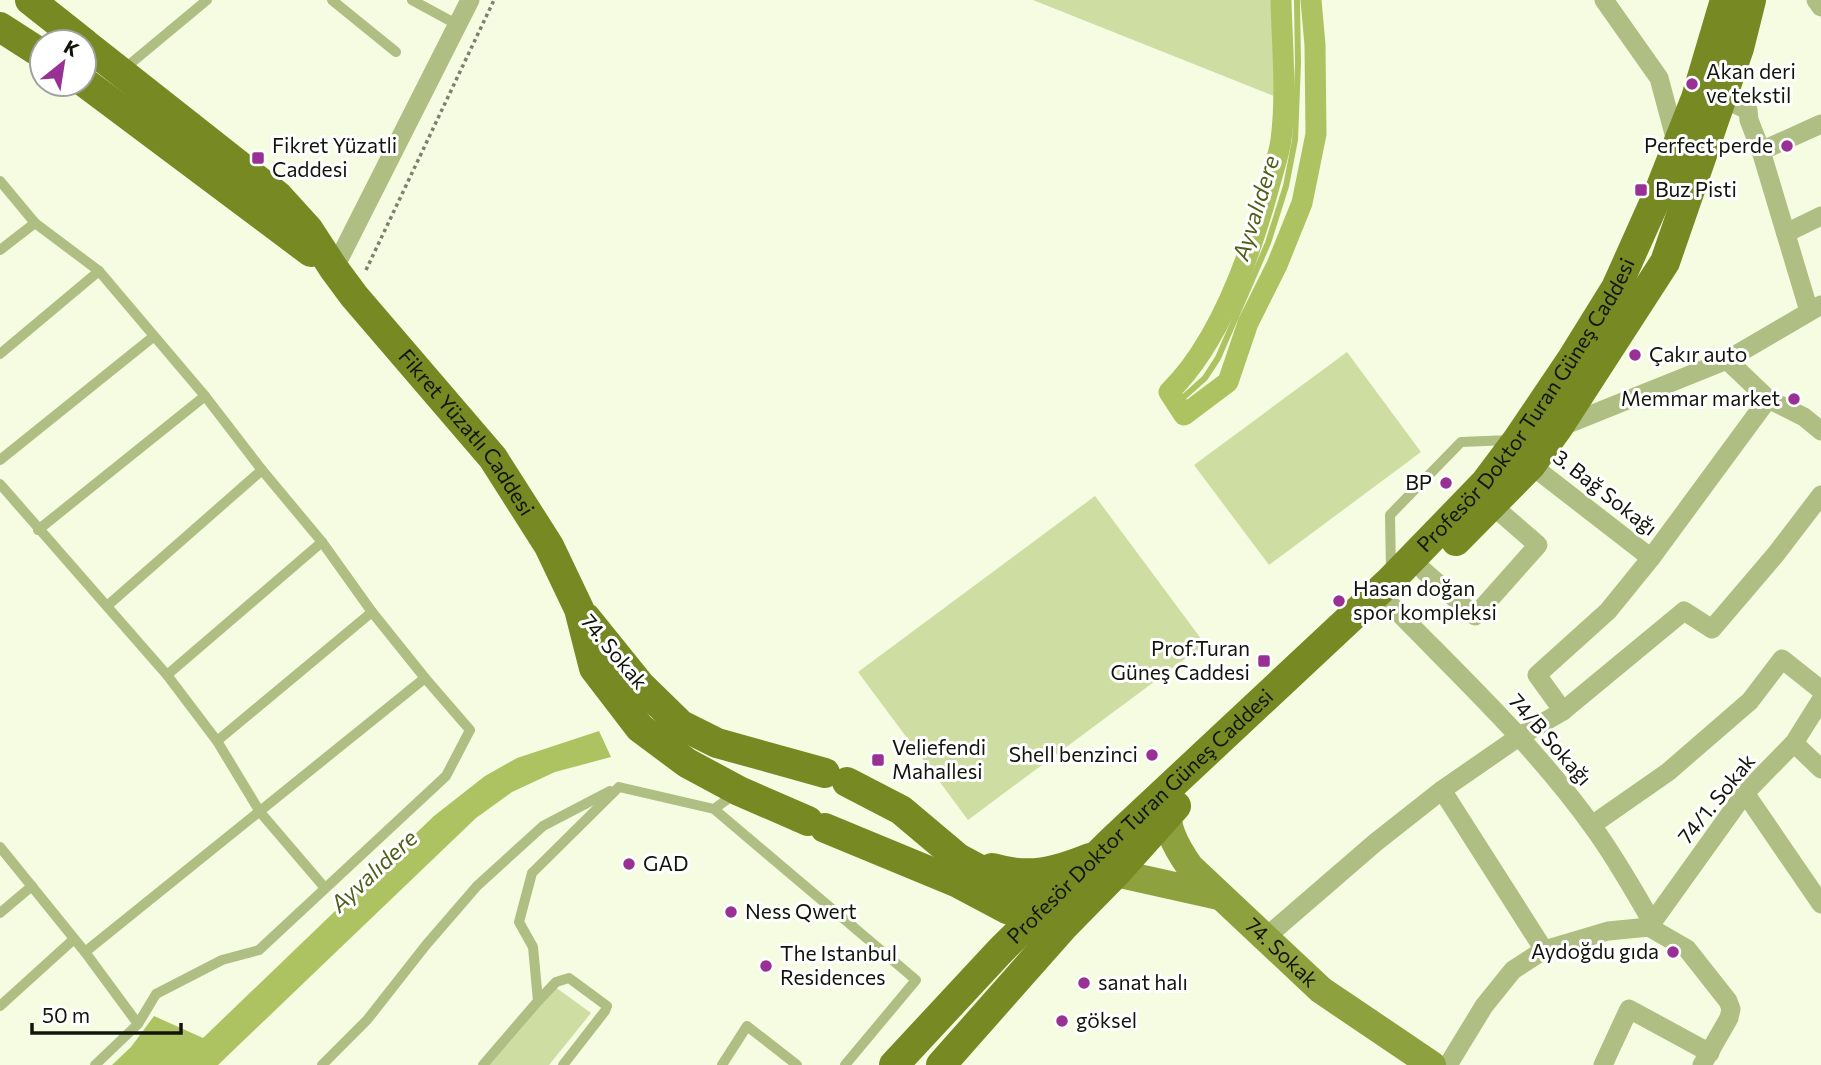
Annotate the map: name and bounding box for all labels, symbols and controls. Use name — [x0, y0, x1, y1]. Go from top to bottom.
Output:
north arrow — [28, 28, 98, 98]
text: K — [60, 35, 83, 61]
place label: Akan deri ve tekstil — [1706, 58, 1796, 107]
marker: Akan deri ve tekstil — [1684, 76, 1700, 92]
place label: Fikret Yüzatli Caddesi — [272, 132, 397, 181]
place label: Perfect perde — [1644, 132, 1773, 157]
marker: Perfect perde — [1779, 138, 1795, 154]
marker: Fikret Yüzatli Caddesi — [250, 150, 266, 166]
water label: Ayvalıdere — [1226, 152, 1284, 265]
place label: Buz Pisti — [1655, 176, 1737, 201]
marker: Buz Pisti — [1633, 182, 1649, 198]
street label: Profesör Doktor Turan Güneş Caddesi — [1411, 254, 1639, 557]
place label: Çakır auto — [1649, 341, 1747, 366]
street label: Fikret Yüzatlı Caddesi — [394, 343, 540, 520]
marker: Çakır auto — [1627, 347, 1643, 363]
place label: Memmar market — [1621, 385, 1780, 410]
marker: Memmar market — [1786, 391, 1802, 407]
street label: 3. Bağ Sokağı — [1549, 444, 1663, 540]
place label: BP — [1405, 469, 1432, 494]
marker: BP — [1438, 475, 1454, 491]
place label: Hasan doğan spor kompleksi — [1353, 575, 1497, 624]
marker: Hasan doğan spor kompleksi — [1331, 593, 1347, 609]
street label: 74. Sokak — [577, 609, 654, 693]
place label: Prof.Turan Güneş Caddesi — [1111, 635, 1250, 684]
marker: Prof.Turan Güneş Caddesi — [1256, 653, 1272, 669]
street label: Profesör Doktor Turan Güneş Caddesi — [1001, 683, 1278, 948]
street label: 74/B Sokağı — [1505, 688, 1598, 790]
place label: Veliefendi Mahallesi — [892, 734, 986, 783]
place label: Shell benzinci — [1009, 741, 1138, 766]
marker: Shell benzinci — [1144, 747, 1160, 763]
street label: 74/1. Sokak — [1672, 748, 1760, 848]
marker: Veliefendi Mahallesi — [870, 752, 886, 768]
water label: Ayvalıdere — [323, 823, 422, 918]
place label: GAD — [643, 850, 688, 875]
marker: GAD — [621, 856, 637, 872]
place label: Ness Qwert — [745, 898, 857, 923]
marker: Ness Qwert — [723, 904, 739, 920]
street label: 74. Sokak — [1241, 912, 1324, 992]
place label: Aydoğdu gıda — [1531, 938, 1659, 963]
place label: The Istanbul Residences — [780, 940, 897, 989]
marker: Aydoğdu gıda — [1665, 944, 1681, 960]
marker: The Istanbul Residences — [758, 958, 774, 974]
place label: sanat halı — [1098, 969, 1188, 994]
marker: sanat halı — [1076, 975, 1092, 991]
scale bar — [32, 992, 180, 1036]
text: 50 m — [42, 1002, 90, 1027]
place label: göksel — [1076, 1007, 1137, 1032]
marker: göksel — [1054, 1013, 1070, 1029]

